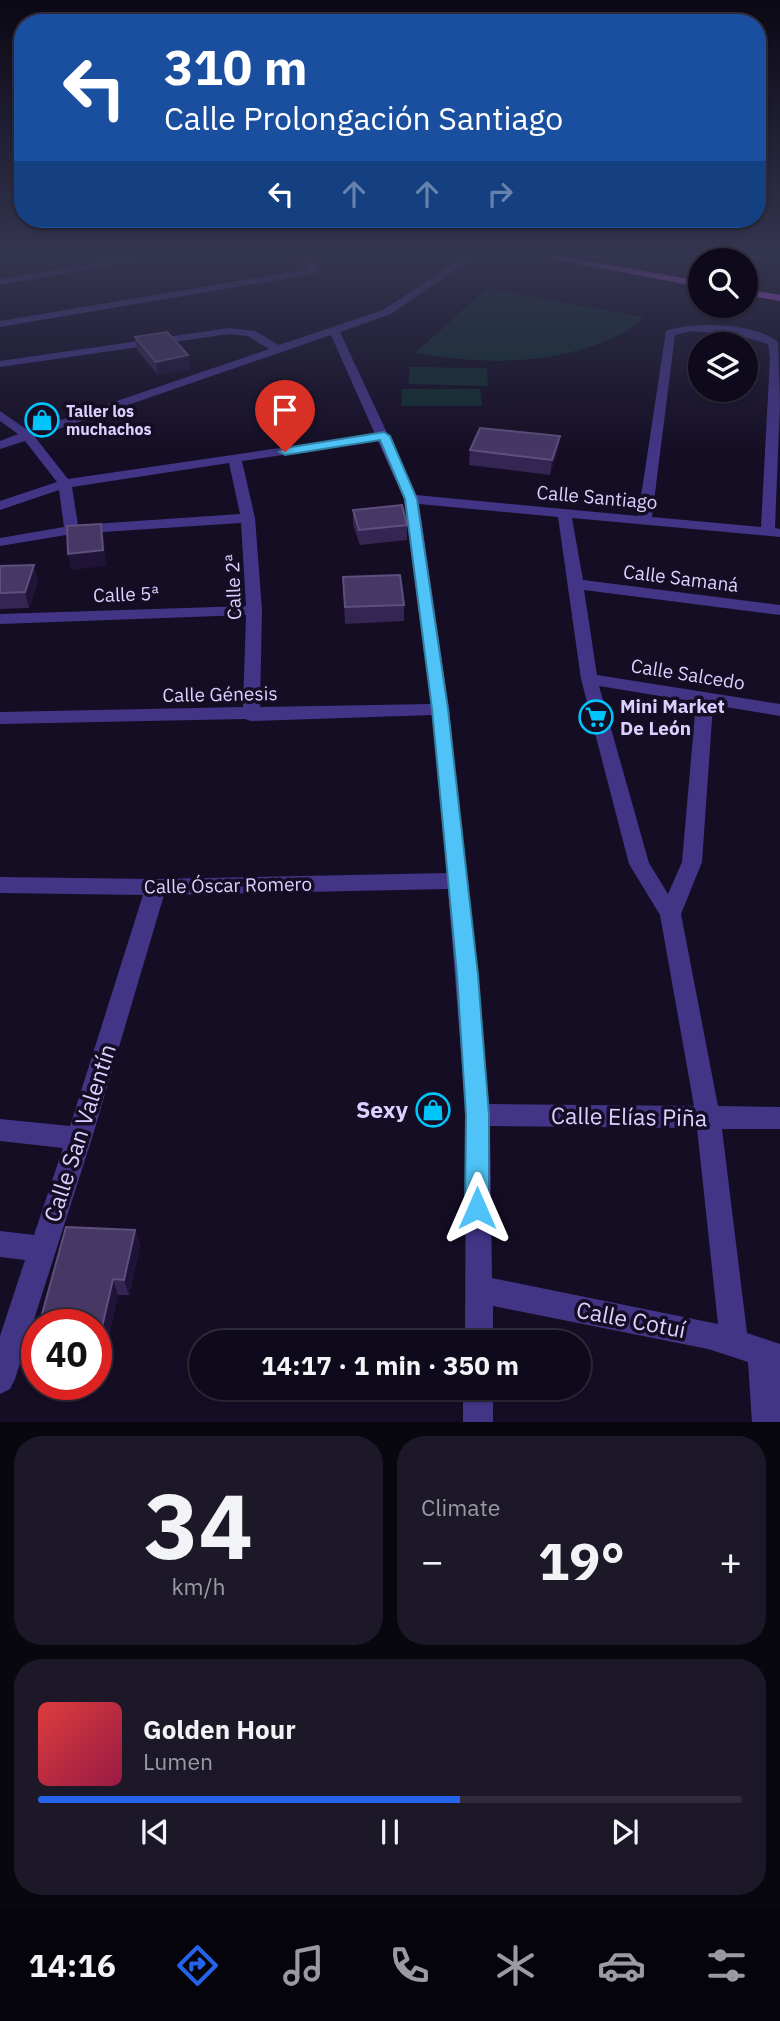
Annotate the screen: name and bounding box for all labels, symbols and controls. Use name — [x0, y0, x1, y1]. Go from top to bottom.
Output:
text: 310 m — [164, 35, 308, 98]
icon: left — [49, 42, 140, 133]
text: Calle Prolongación Santiago — [164, 97, 563, 139]
icon: left — [262, 175, 300, 213]
icon: ahead — [335, 175, 373, 213]
icon: ahead — [408, 175, 446, 213]
icon: right — [481, 175, 519, 213]
map controls — [688, 248, 758, 402]
button: search — [688, 248, 758, 318]
button: layers — [688, 332, 758, 402]
pin — [255, 380, 315, 452]
icon: arrive — [266, 391, 304, 429]
shop icon: Taller los muchachos — [23, 401, 61, 439]
place label: Taller los muchachos — [66, 401, 152, 439]
street label: Calle Santiago — [536, 480, 658, 514]
street label: Calle 2ª — [220, 554, 246, 620]
street label: Calle Samaná — [622, 559, 740, 597]
street label: Calle 5ª — [93, 581, 159, 607]
street label: Calle Salcedo — [629, 653, 747, 695]
street label: Calle Génesis — [162, 681, 278, 707]
place label: Mini Market De León — [620, 694, 725, 740]
supermarket icon: Mini Market De León — [577, 698, 615, 736]
street label: Calle Óscar Romero — [144, 872, 312, 898]
street label: Calle San Valentín — [36, 1040, 122, 1226]
shop icon: Sexy — [414, 1091, 452, 1129]
place label: Sexy — [356, 1094, 409, 1124]
street label: Calle Elías Piña — [551, 1100, 707, 1132]
position arrow — [440, 1171, 514, 1245]
street label: Calle Cotuí — [574, 1294, 689, 1344]
speed limit sign: 40 — [21, 1309, 112, 1400]
text: 14:17 · 1 min · 350 m — [261, 1348, 519, 1382]
text: 34 — [144, 1466, 253, 1584]
text: Climate — [421, 1492, 500, 1522]
text: 19° — [538, 1527, 625, 1594]
text: − — [421, 1536, 444, 1585]
text: + — [719, 1536, 742, 1585]
text: km/h — [171, 1571, 226, 1601]
text: Golden Hour — [143, 1712, 296, 1746]
text: Lumen — [143, 1746, 213, 1776]
icon: previous — [136, 1813, 174, 1851]
icon: pause — [371, 1813, 409, 1851]
icon: next — [606, 1813, 644, 1851]
icon: directions — [173, 1941, 222, 1990]
icon: music — [279, 1941, 328, 1990]
icon: phone — [385, 1941, 434, 1990]
icon: climate — [491, 1941, 540, 1990]
icon: car — [597, 1941, 646, 1990]
icon: filters — [702, 1941, 751, 1990]
text: 14:16 — [28, 1944, 116, 1986]

